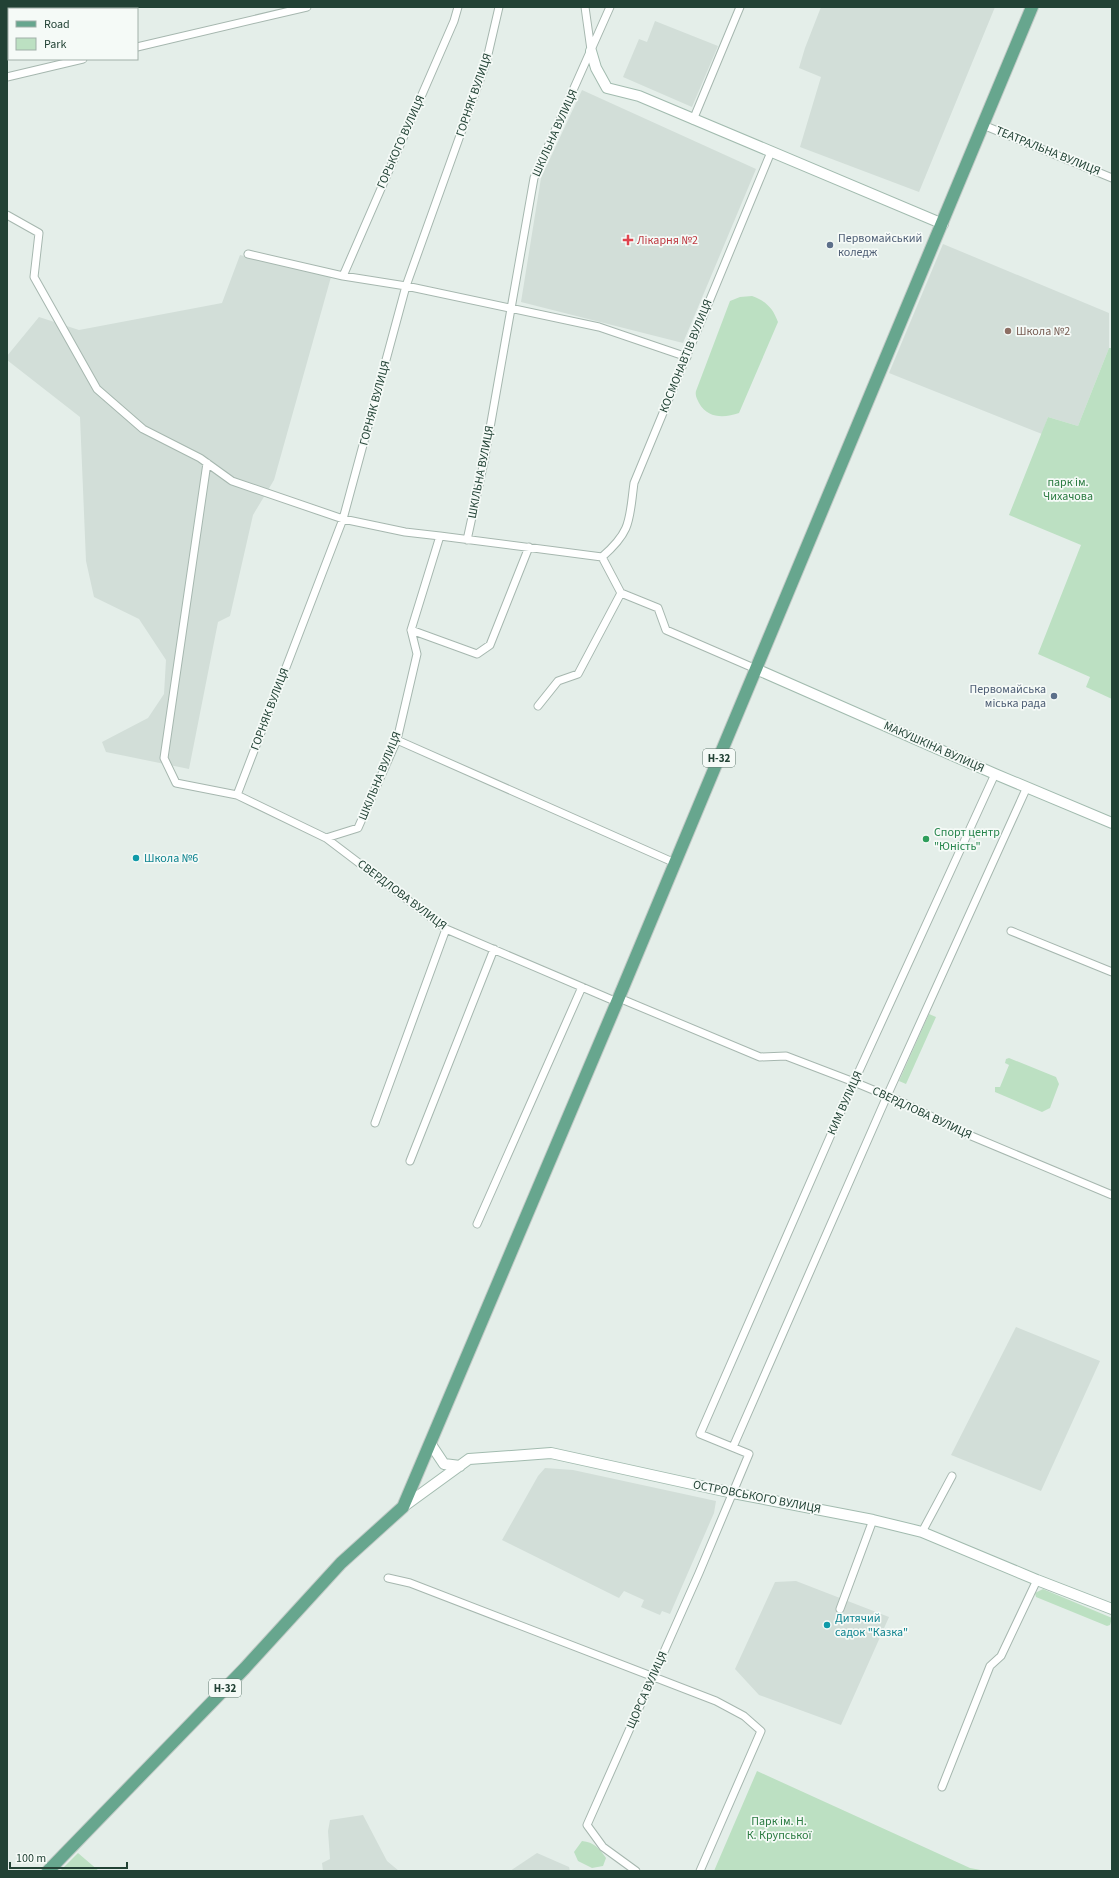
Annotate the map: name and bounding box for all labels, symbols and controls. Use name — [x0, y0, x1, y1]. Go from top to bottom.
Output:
legend — [8, 8, 138, 60]
text: Road — [44, 16, 70, 33]
text: Park — [44, 36, 66, 53]
street label: ГОРНЯК ВУЛИЦЯ — [452, 51, 496, 139]
street label: ШКІЛЬНА ВУЛИЦЯ — [528, 86, 582, 180]
street label: ГОРЬКОГО ВУЛИЦЯ — [373, 93, 429, 191]
street label: ТЕАТРАЛЬНА ВУЛИЦЯ — [993, 122, 1103, 180]
place label: Первомайський коледж — [838, 230, 922, 261]
place label: Лікарня №2 — [637, 232, 698, 249]
marker: Лікарня №2 — [622, 234, 634, 246]
marker: Первомайський коледж — [825, 240, 835, 250]
street label: КОСМОНАВТІВ ВУЛИЦЯ — [655, 297, 717, 415]
place label: Школа №2 — [1016, 323, 1070, 340]
marker: Школа №2 — [1003, 326, 1013, 336]
street label: ГОРНЯК ВУЛИЦЯ — [356, 359, 394, 447]
street label: ШКІЛЬНА ВУЛИЦЯ — [464, 424, 498, 520]
park label: парк ім. Чихачова — [1043, 474, 1093, 505]
street label: ГОРНЯК ВУЛИЦЯ — [246, 665, 294, 753]
place label: Первомайська міська рада — [969, 681, 1046, 712]
marker: Первомайська міська рада — [1049, 691, 1059, 701]
street label: МАКУШКІНА ВУЛИЦЯ — [881, 717, 987, 777]
street label: ШКІЛЬНА ВУЛИЦЯ — [354, 729, 406, 823]
road number: Н-32 — [703, 749, 735, 767]
place label: Спорт центр "Юність" — [934, 824, 1000, 855]
marker: Спорт центр "Юність" — [921, 834, 931, 844]
place label: Школа №6 — [144, 850, 198, 867]
marker: Школа №6 — [131, 853, 141, 863]
street label: СВЕРДЛОВА ВУЛИЦЯ — [354, 856, 450, 934]
street label: КИМ ВУЛИЦЯ — [823, 1068, 867, 1138]
street label: СВЕРДЛОВА ВУЛИЦЯ — [869, 1082, 975, 1144]
street label: ОСТРОВСЬКОГО ВУЛИЦЯ — [692, 1476, 822, 1518]
place label: Дитячий садок "Казка" — [835, 1610, 908, 1641]
marker: Дитячий садок "Казка" — [822, 1620, 832, 1630]
street label: ЩОРСА ВУЛИЦЯ — [622, 1648, 672, 1732]
road number: Н-32 — [209, 1679, 241, 1697]
park label: Парк ім. Н. К. Крупської — [747, 1813, 812, 1844]
scale bar — [10, 1844, 127, 1870]
text: 100 m — [16, 1850, 46, 1867]

